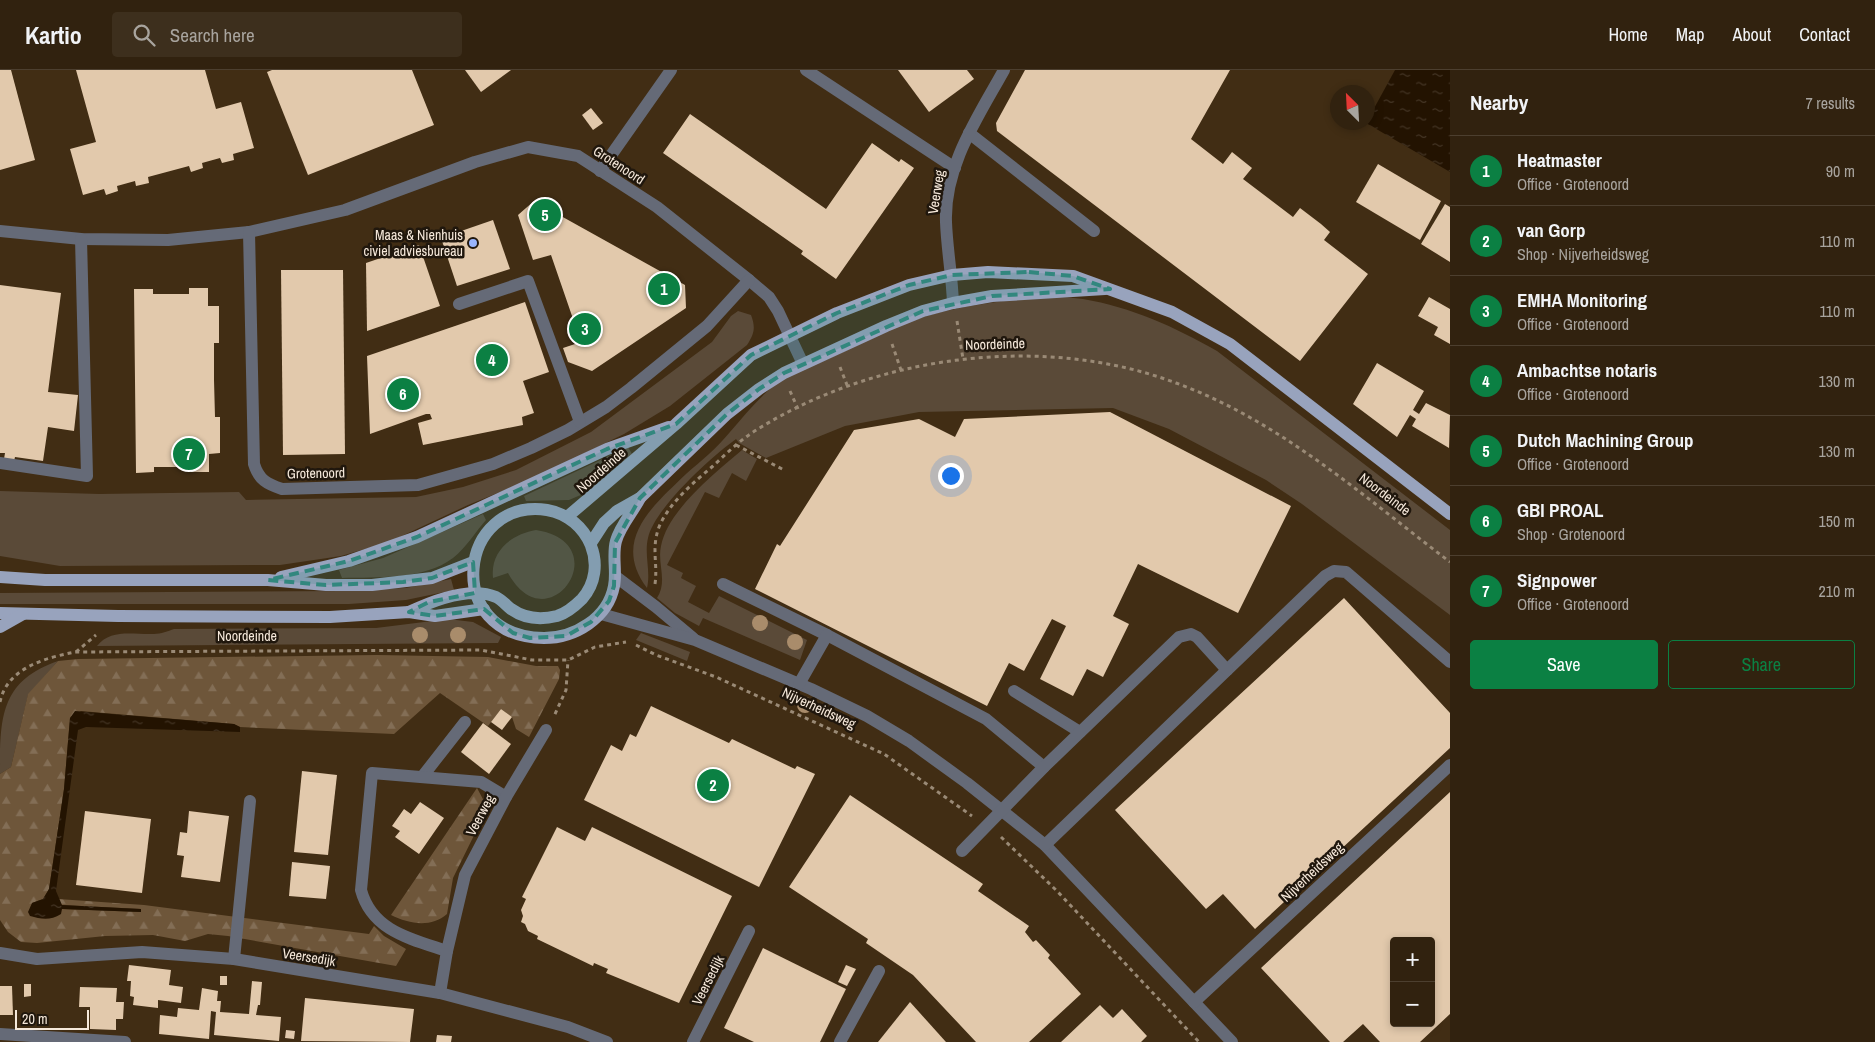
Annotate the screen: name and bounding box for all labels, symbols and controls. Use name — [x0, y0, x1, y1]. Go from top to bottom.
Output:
search box — [112, 12, 462, 57]
text: Kartio — [25, 19, 82, 51]
icon: search — [130, 21, 158, 49]
text: Search here — [170, 22, 255, 48]
text: Home — [1608, 22, 1648, 47]
text: Map — [1676, 22, 1705, 47]
text: About — [1733, 22, 1771, 47]
text: Contact — [1799, 22, 1850, 47]
north arrow — [1330, 85, 1375, 130]
text: Nearby — [1470, 88, 1528, 117]
text: 7 results — [1805, 92, 1855, 114]
street label: Grotenoord — [590, 142, 648, 188]
text: Heatmaster — [1517, 147, 1602, 173]
text: 1 — [1482, 160, 1490, 182]
text: 90 m — [1826, 160, 1855, 182]
street label: Veerweg — [924, 168, 948, 215]
text: Office · Grotenoord — [1517, 173, 1629, 195]
pin: 5 — [529, 196, 561, 234]
text: van Gorp — [1517, 217, 1585, 243]
place label: Maas & Nienhuis civiel adviesbureau — [363, 226, 463, 260]
text: 2 — [1482, 230, 1490, 252]
text: 110 m — [1819, 230, 1855, 252]
marker: Maas & Nienhuis civiel adviesbureau — [467, 237, 479, 249]
text: Shop · Nijverheidsweg — [1517, 243, 1649, 265]
pin: 1 — [648, 270, 680, 308]
text: EMHA Monitoring — [1517, 287, 1647, 313]
text: 3 — [1482, 300, 1490, 322]
text: 110 m — [1819, 300, 1855, 322]
pin: 3 — [569, 310, 601, 348]
text: Office · Grotenoord — [1517, 313, 1629, 335]
street label: Noordeinde — [965, 334, 1025, 354]
pin: 4 — [476, 341, 508, 379]
text: Ambachtse notaris — [1517, 357, 1657, 383]
text: 4 — [1482, 370, 1490, 392]
text: 130 m — [1819, 370, 1855, 392]
pin: 6 — [387, 375, 419, 413]
text: Office · Grotenoord — [1517, 383, 1629, 405]
text: Dutch Machining Group — [1517, 427, 1694, 453]
pin: 7 — [173, 435, 205, 473]
text: 5 — [1482, 440, 1490, 462]
text: 130 m — [1819, 440, 1855, 462]
street label: Noordeinde — [572, 444, 630, 496]
text: Office · Grotenoord — [1517, 453, 1629, 475]
street label: Grotenoord — [287, 463, 345, 483]
your location — [938, 463, 964, 489]
street label: Noordeinde — [1356, 469, 1414, 519]
text: GBI PROAL — [1517, 497, 1604, 523]
text: 6 — [1482, 510, 1490, 532]
text: 150 m — [1819, 510, 1855, 532]
text: Shop · Grotenoord — [1517, 523, 1625, 545]
text: Signpower — [1517, 567, 1597, 593]
text: 7 — [1482, 580, 1490, 602]
text: 210 m — [1819, 580, 1855, 602]
text: Office · Grotenoord — [1517, 593, 1629, 615]
street label: Noordeinde — [217, 627, 277, 645]
button: Save — [1470, 640, 1658, 689]
button: Share — [1668, 640, 1855, 689]
street label: Nijverheidsweg — [779, 683, 859, 733]
pin: 2 — [697, 766, 729, 804]
street label: Veerweg — [462, 791, 499, 839]
street label: Nijverheidsweg — [1277, 838, 1348, 906]
map controls — [1390, 937, 1435, 1027]
button: + — [1390, 937, 1435, 982]
street label: Veersedijk — [281, 944, 337, 970]
street label: Veersedijk — [688, 952, 728, 1008]
button: − — [1390, 982, 1435, 1027]
scale bar — [15, 1007, 89, 1030]
text: 20 m — [22, 1010, 48, 1028]

